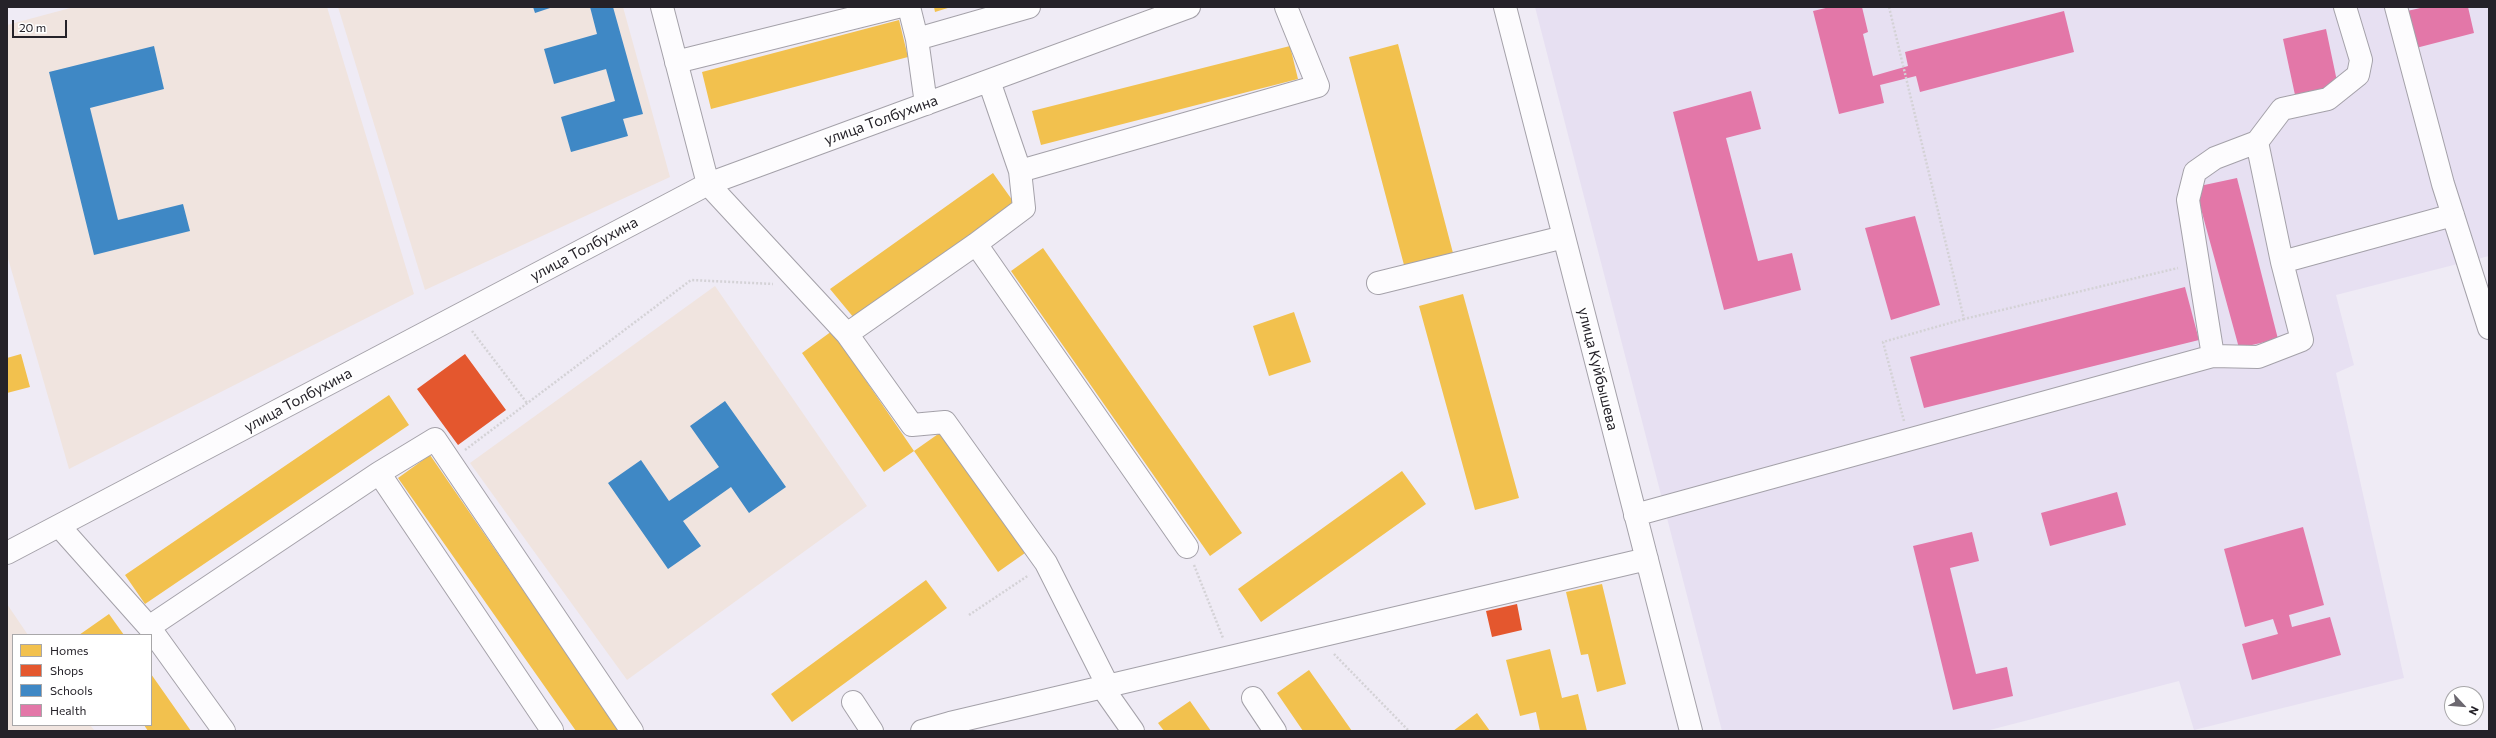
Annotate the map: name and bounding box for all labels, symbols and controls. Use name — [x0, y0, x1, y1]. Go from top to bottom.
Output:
scale bar — [14, 12, 69, 38]
text: 20 m — [19, 20, 46, 34]
street label: улица Толбухина — [822, 91, 940, 149]
street label: улица Толбухина — [527, 213, 641, 285]
street label: улица Куйбышева — [1574, 306, 1622, 432]
street label: улица Толбухина — [241, 364, 355, 436]
legend — [12, 634, 152, 726]
text: Homes — [50, 643, 88, 657]
text: Shops — [50, 663, 84, 677]
text: Schools — [50, 683, 93, 697]
north arrow — [2444, 686, 2484, 726]
text: Health — [50, 703, 86, 717]
text: N — [2467, 704, 2482, 718]

